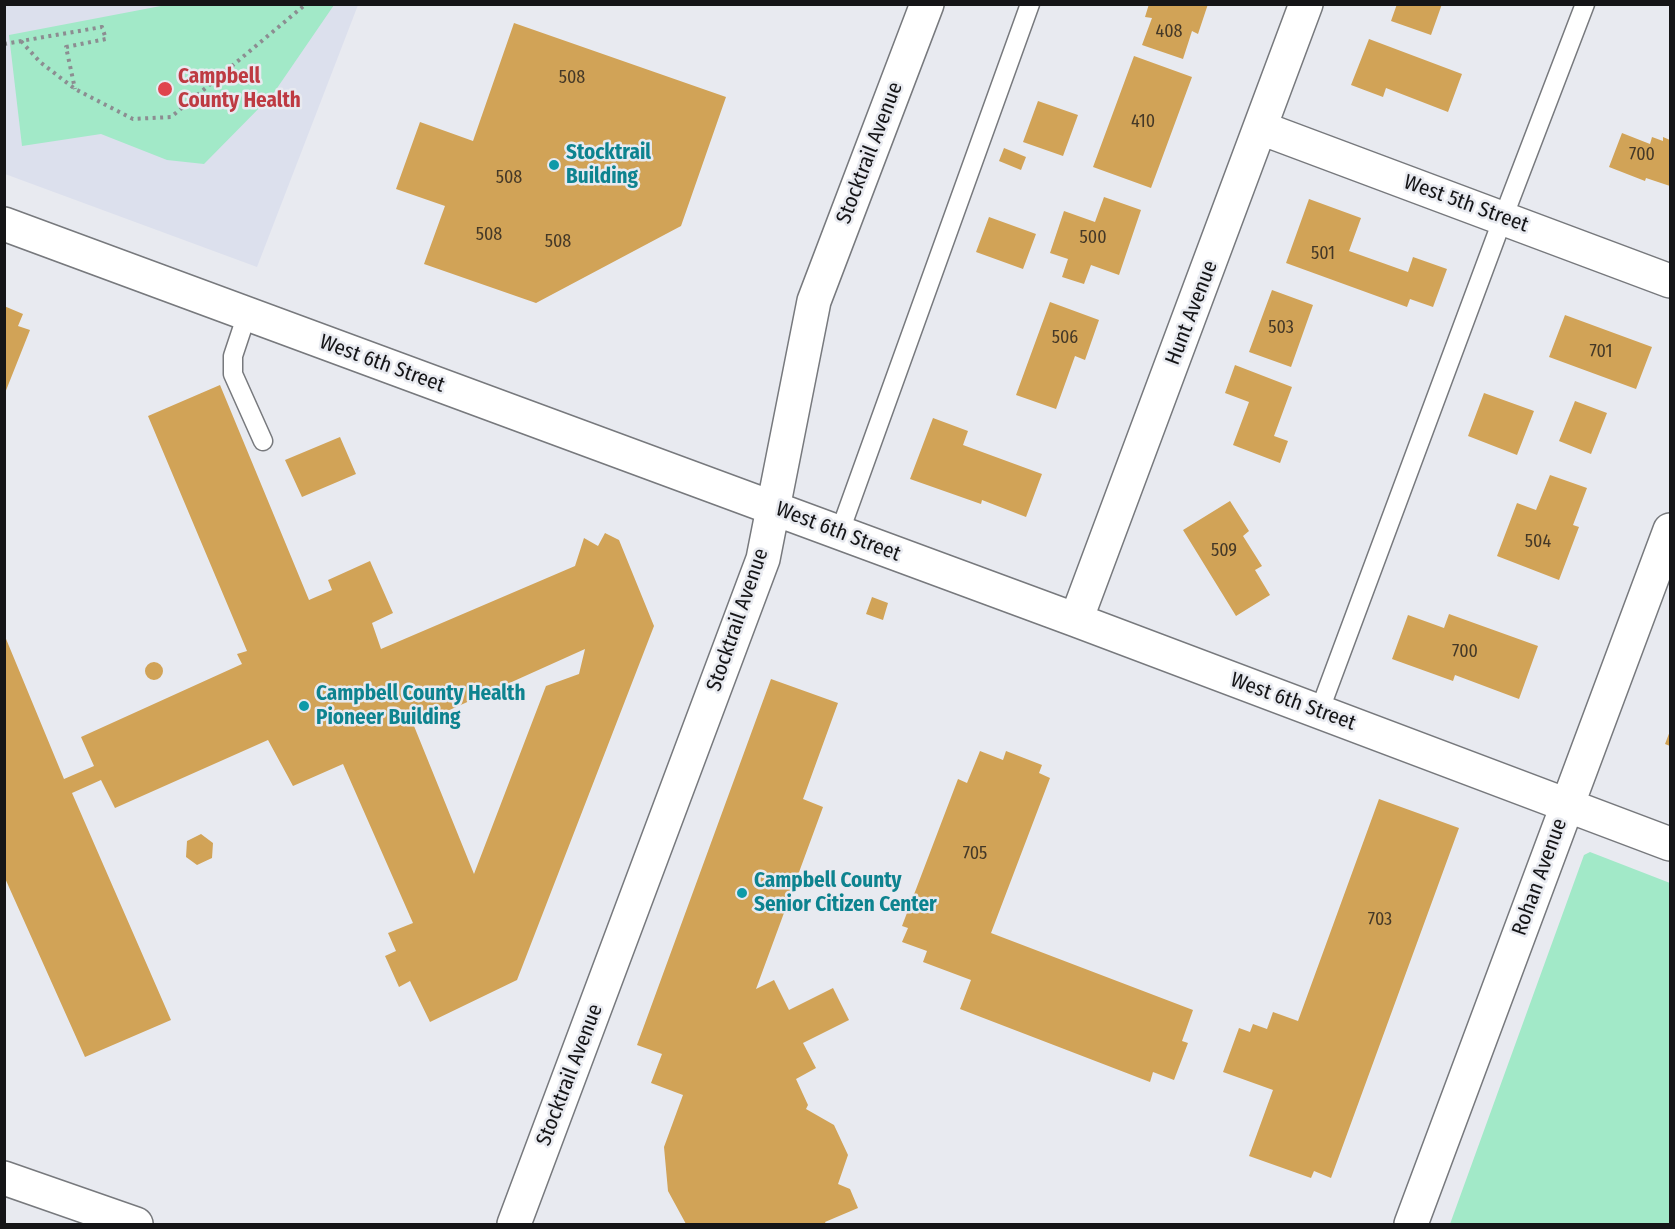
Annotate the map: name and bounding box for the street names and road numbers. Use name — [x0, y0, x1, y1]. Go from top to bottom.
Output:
street label: Stocktrail Avenue — [831, 79, 909, 227]
street label: West 5th Street — [1400, 170, 1532, 238]
street label: Hunt Avenue — [1161, 257, 1223, 369]
street label: West 6th Street — [316, 330, 448, 398]
street label: West 6th Street — [772, 497, 904, 567]
street label: Stocktrail Avenue — [702, 545, 774, 695]
street label: West 6th Street — [1227, 668, 1359, 736]
street label: Rohan Avenue — [1507, 815, 1573, 939]
street label: Stocktrail Avenue — [531, 1001, 609, 1149]

